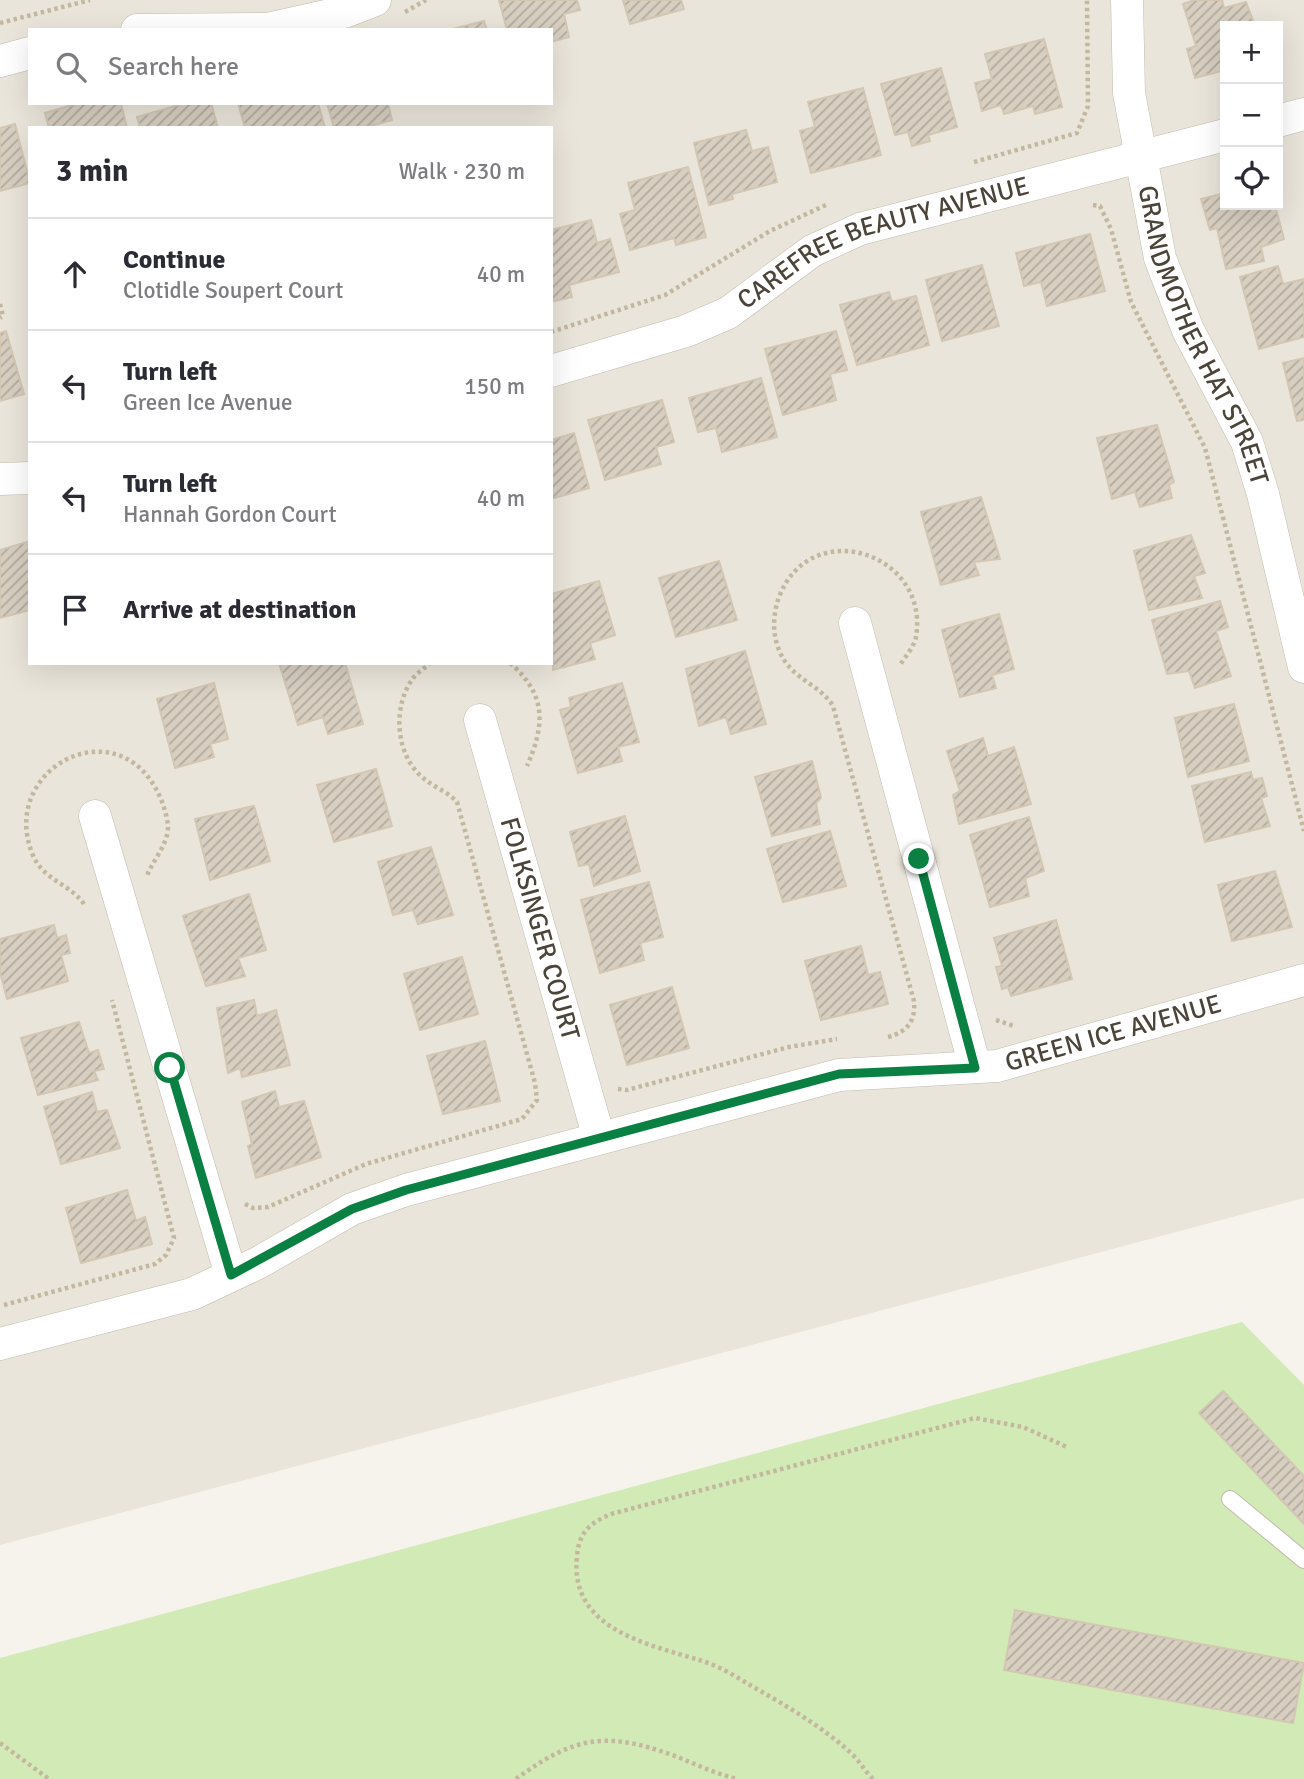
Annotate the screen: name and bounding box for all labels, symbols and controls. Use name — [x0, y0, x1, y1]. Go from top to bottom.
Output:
map controls — [1220, 21, 1283, 210]
button: + — [1220, 21, 1283, 84]
search box — [28, 28, 553, 105]
icon: search — [52, 48, 90, 86]
text: Search here — [108, 51, 239, 83]
button: − — [1220, 84, 1283, 147]
button: locate — [1220, 147, 1283, 210]
text: 3 min — [56, 153, 128, 190]
text: Walk · 230 m — [399, 157, 525, 186]
street label: CAREFREE BEAUTY AVENUE — [731, 170, 1032, 316]
street label: GRANDMOTHER HAT STREET — [1131, 183, 1275, 489]
text: Continue — [123, 244, 225, 276]
icon: ahead — [56, 255, 94, 293]
text: 40 m — [477, 260, 525, 289]
text: Clotidle Soupert Court — [123, 276, 343, 305]
text: Turn left — [123, 356, 217, 388]
icon: left — [56, 367, 94, 405]
text: 150 m — [464, 372, 525, 401]
text: Green Ice Avenue — [123, 388, 292, 417]
text: Turn left — [123, 468, 217, 500]
icon: left — [56, 479, 94, 517]
text: 40 m — [477, 484, 525, 513]
text: Hannah Gordon Court — [123, 500, 337, 529]
icon: arrive — [56, 591, 94, 629]
text: Arrive at destination — [123, 594, 356, 626]
street label: FOLKSINGER COURT — [493, 814, 586, 1044]
route end — [903, 843, 934, 874]
street label: GREEN ICE AVENUE — [1002, 988, 1225, 1079]
route start — [154, 1052, 185, 1083]

